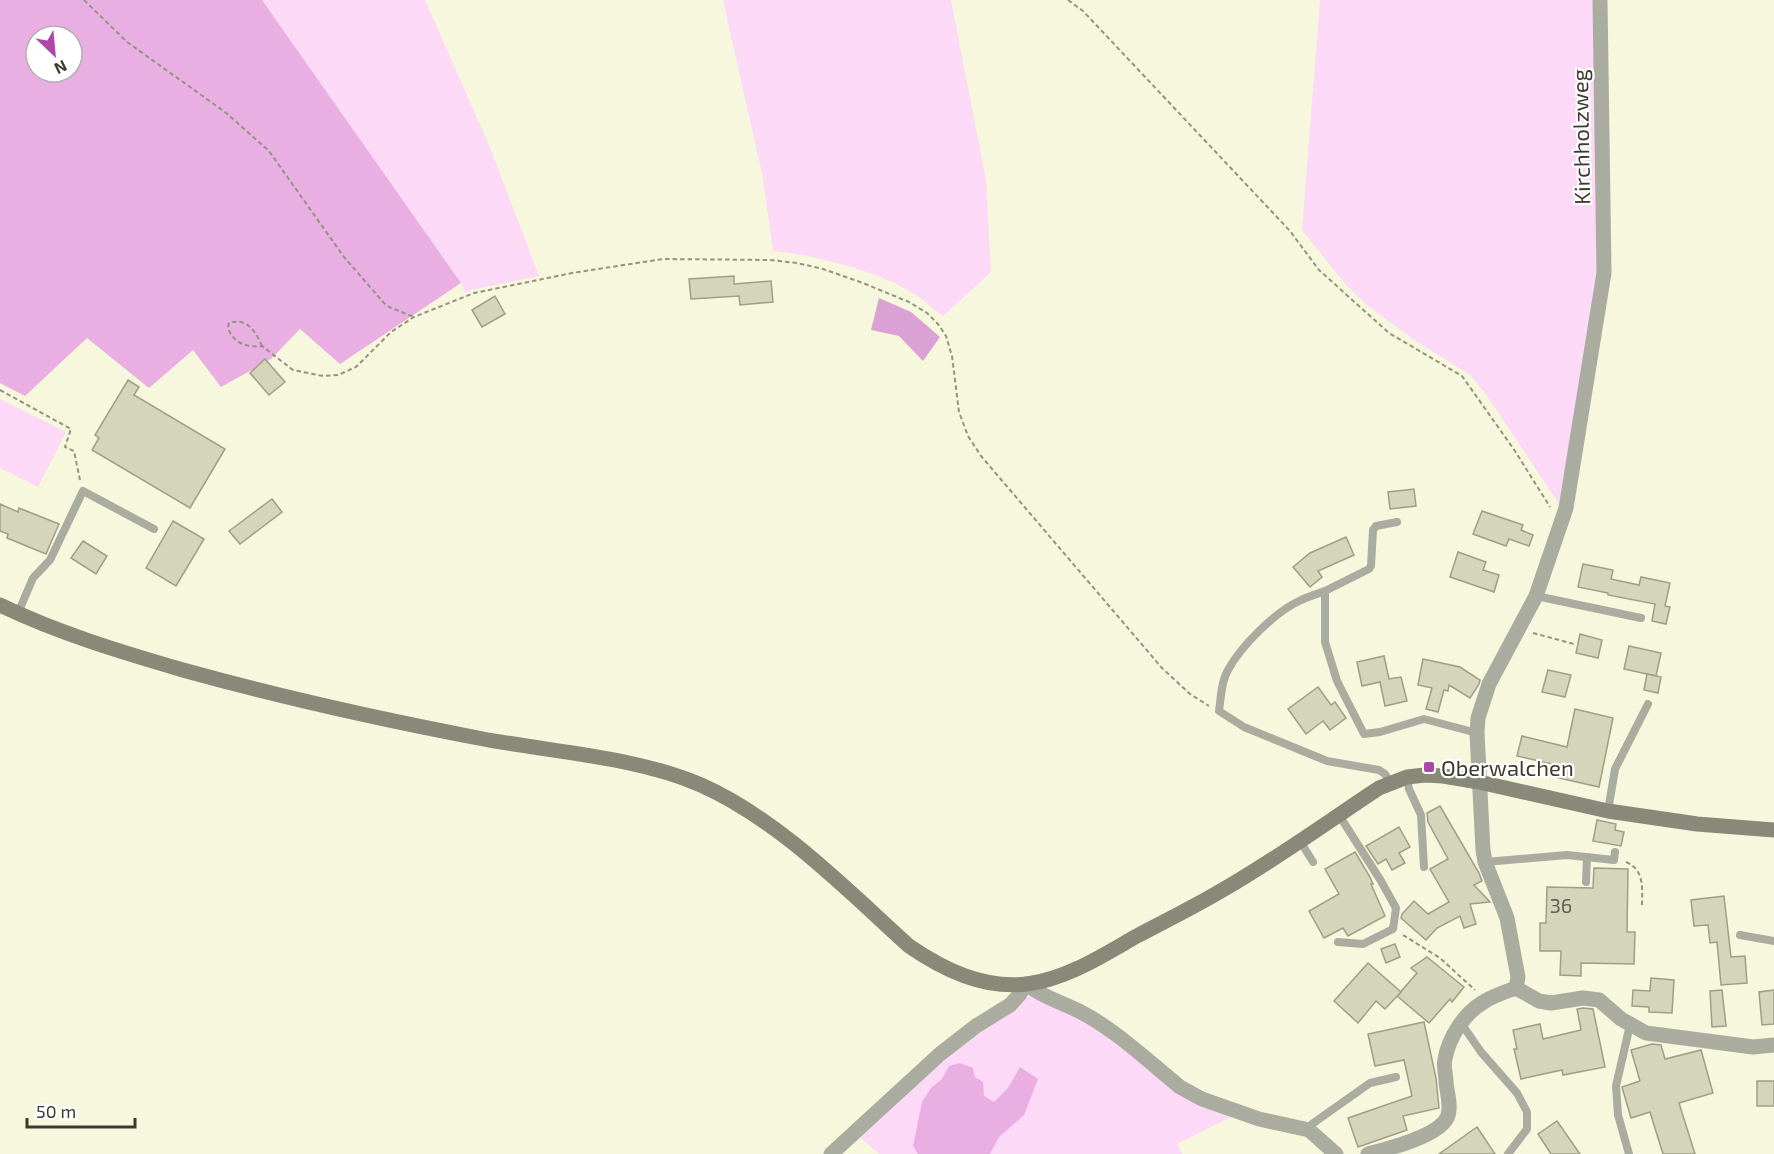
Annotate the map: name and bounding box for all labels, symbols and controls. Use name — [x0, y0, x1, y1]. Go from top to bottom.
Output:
north arrow — [24, 24, 84, 84]
text: N — [51, 57, 70, 79]
street label: Kirchholzweg — [1566, 69, 1594, 205]
place label: Oberwalchen — [1441, 754, 1574, 780]
marker: Oberwalchen — [1422, 760, 1436, 774]
house number: 36 — [1550, 893, 1572, 917]
scale bar — [27, 1091, 135, 1129]
text: 50 m — [36, 1100, 76, 1122]

